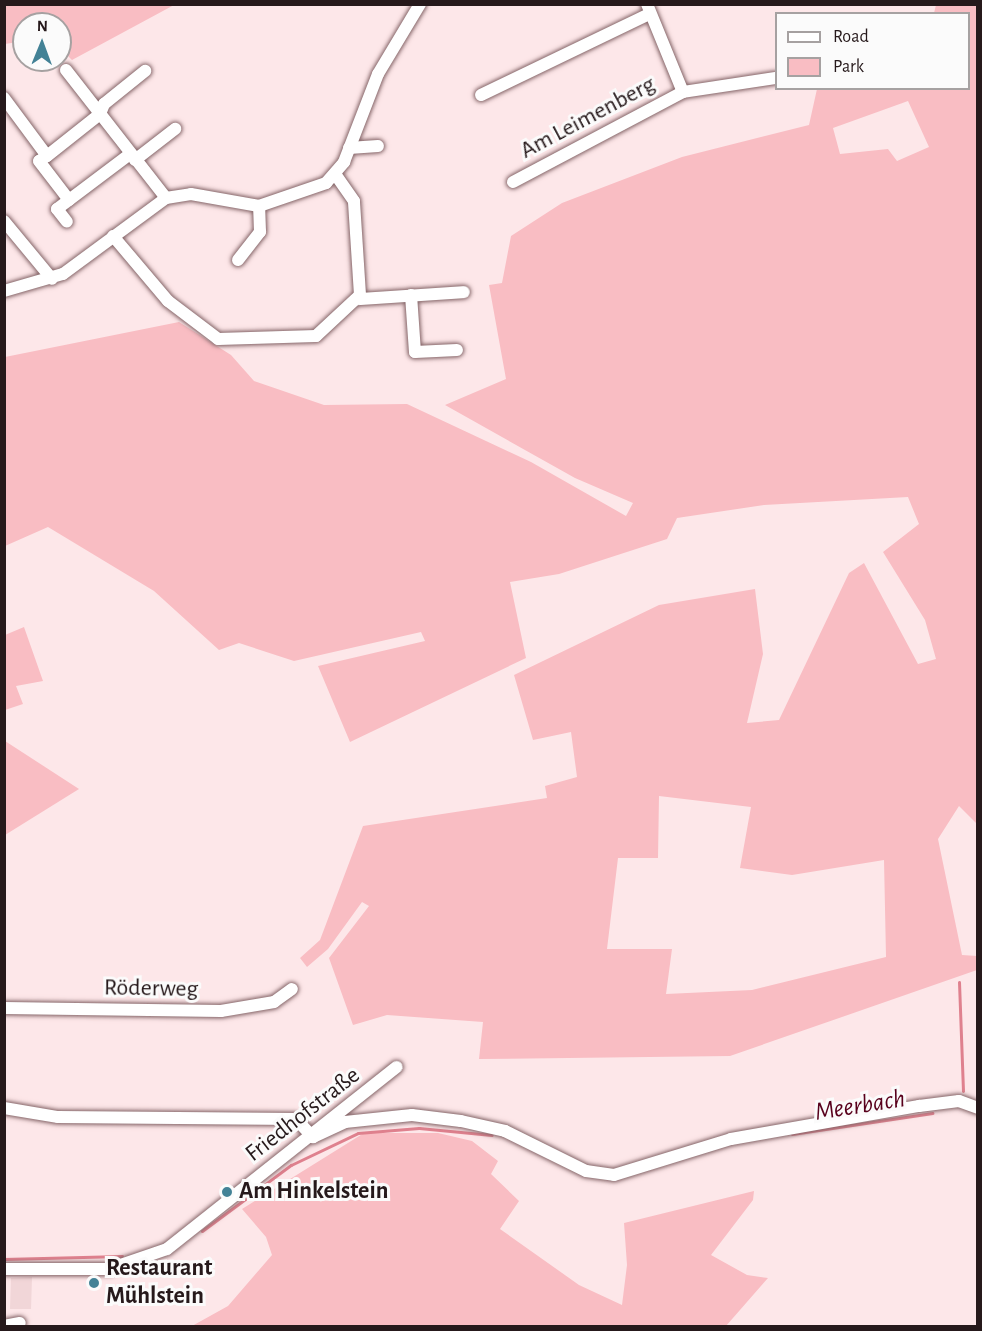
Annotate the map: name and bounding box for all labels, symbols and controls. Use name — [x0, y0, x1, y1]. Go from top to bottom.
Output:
north arrow — [12, 12, 72, 72]
legend — [775, 12, 970, 90]
text: N — [37, 18, 48, 34]
text: Road — [833, 28, 869, 46]
text: Park — [833, 58, 864, 76]
street label: Am Leimenberg — [516, 70, 660, 166]
street label: Röderweg — [104, 974, 198, 1004]
street label: Friedhofstraße — [240, 1061, 366, 1169]
water label: Meerbach — [813, 1083, 907, 1129]
place label: Am Hinkelstein — [239, 1178, 388, 1206]
marker: Am Hinkelstein — [220, 1185, 234, 1199]
place label: Restaurant Mühlstein — [106, 1255, 212, 1311]
marker: Restaurant Mühlstein — [87, 1276, 101, 1290]

